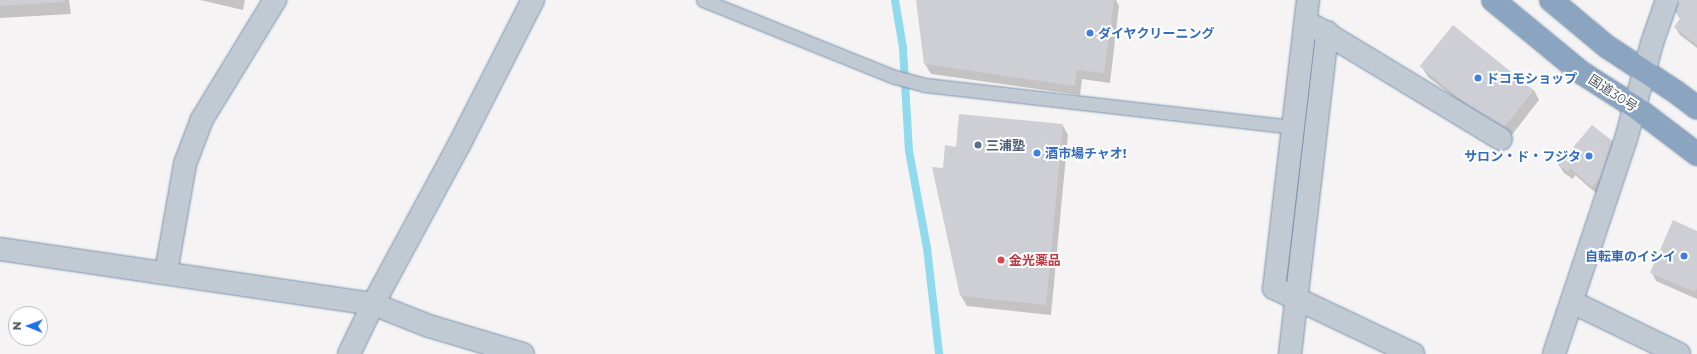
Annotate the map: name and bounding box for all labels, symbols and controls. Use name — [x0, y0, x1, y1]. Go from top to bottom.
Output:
place label: ダイヤクリーニング — [1098, 25, 1215, 41]
marker: ダイヤクリーニング — [1085, 28, 1095, 38]
place label: ドコモショップ — [1486, 70, 1577, 86]
street label: 国道30号 — [1586, 71, 1640, 115]
marker: ドコモショップ — [1473, 73, 1483, 83]
place label: 三浦塾 — [986, 137, 1025, 153]
marker: 三浦塾 — [973, 140, 983, 150]
place label: 酒市場チャオ! — [1045, 145, 1127, 161]
marker: 酒市場チャオ! — [1032, 148, 1042, 158]
place label: サロン・ド・フジタ — [1464, 148, 1581, 164]
marker: サロン・ド・フジタ — [1584, 151, 1594, 161]
place label: 自転車のイシイ — [1585, 248, 1676, 264]
marker: 自転車のイシイ — [1679, 251, 1689, 261]
place label: 金光薬品 — [1009, 252, 1061, 268]
marker: 金光薬品 — [996, 255, 1006, 265]
north arrow — [8, 306, 48, 346]
text: N — [10, 321, 24, 330]

